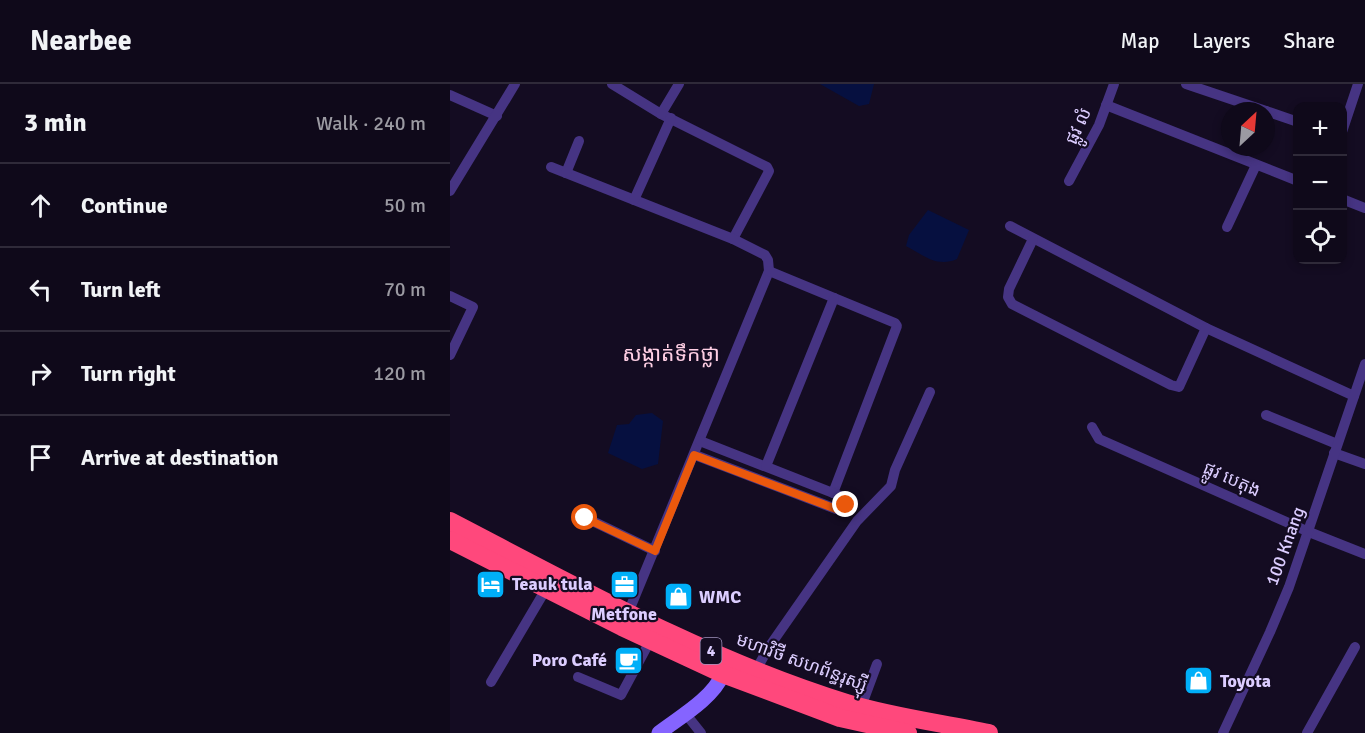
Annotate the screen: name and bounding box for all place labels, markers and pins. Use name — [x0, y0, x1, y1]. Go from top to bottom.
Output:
hotel icon: Teauk tula — [475, 568, 507, 600]
office icon: Metfone — [608, 569, 640, 601]
place label: Teauk tula — [512, 573, 593, 595]
shop icon: WMC — [662, 581, 694, 613]
place label: WMC — [699, 586, 741, 608]
place label: Metfone — [591, 603, 657, 625]
cafe icon: Poro Café — [612, 644, 644, 676]
place label: Poro Café — [532, 649, 607, 671]
shop icon: Toyota — [1183, 665, 1215, 697]
place label: Toyota — [1220, 670, 1271, 692]

